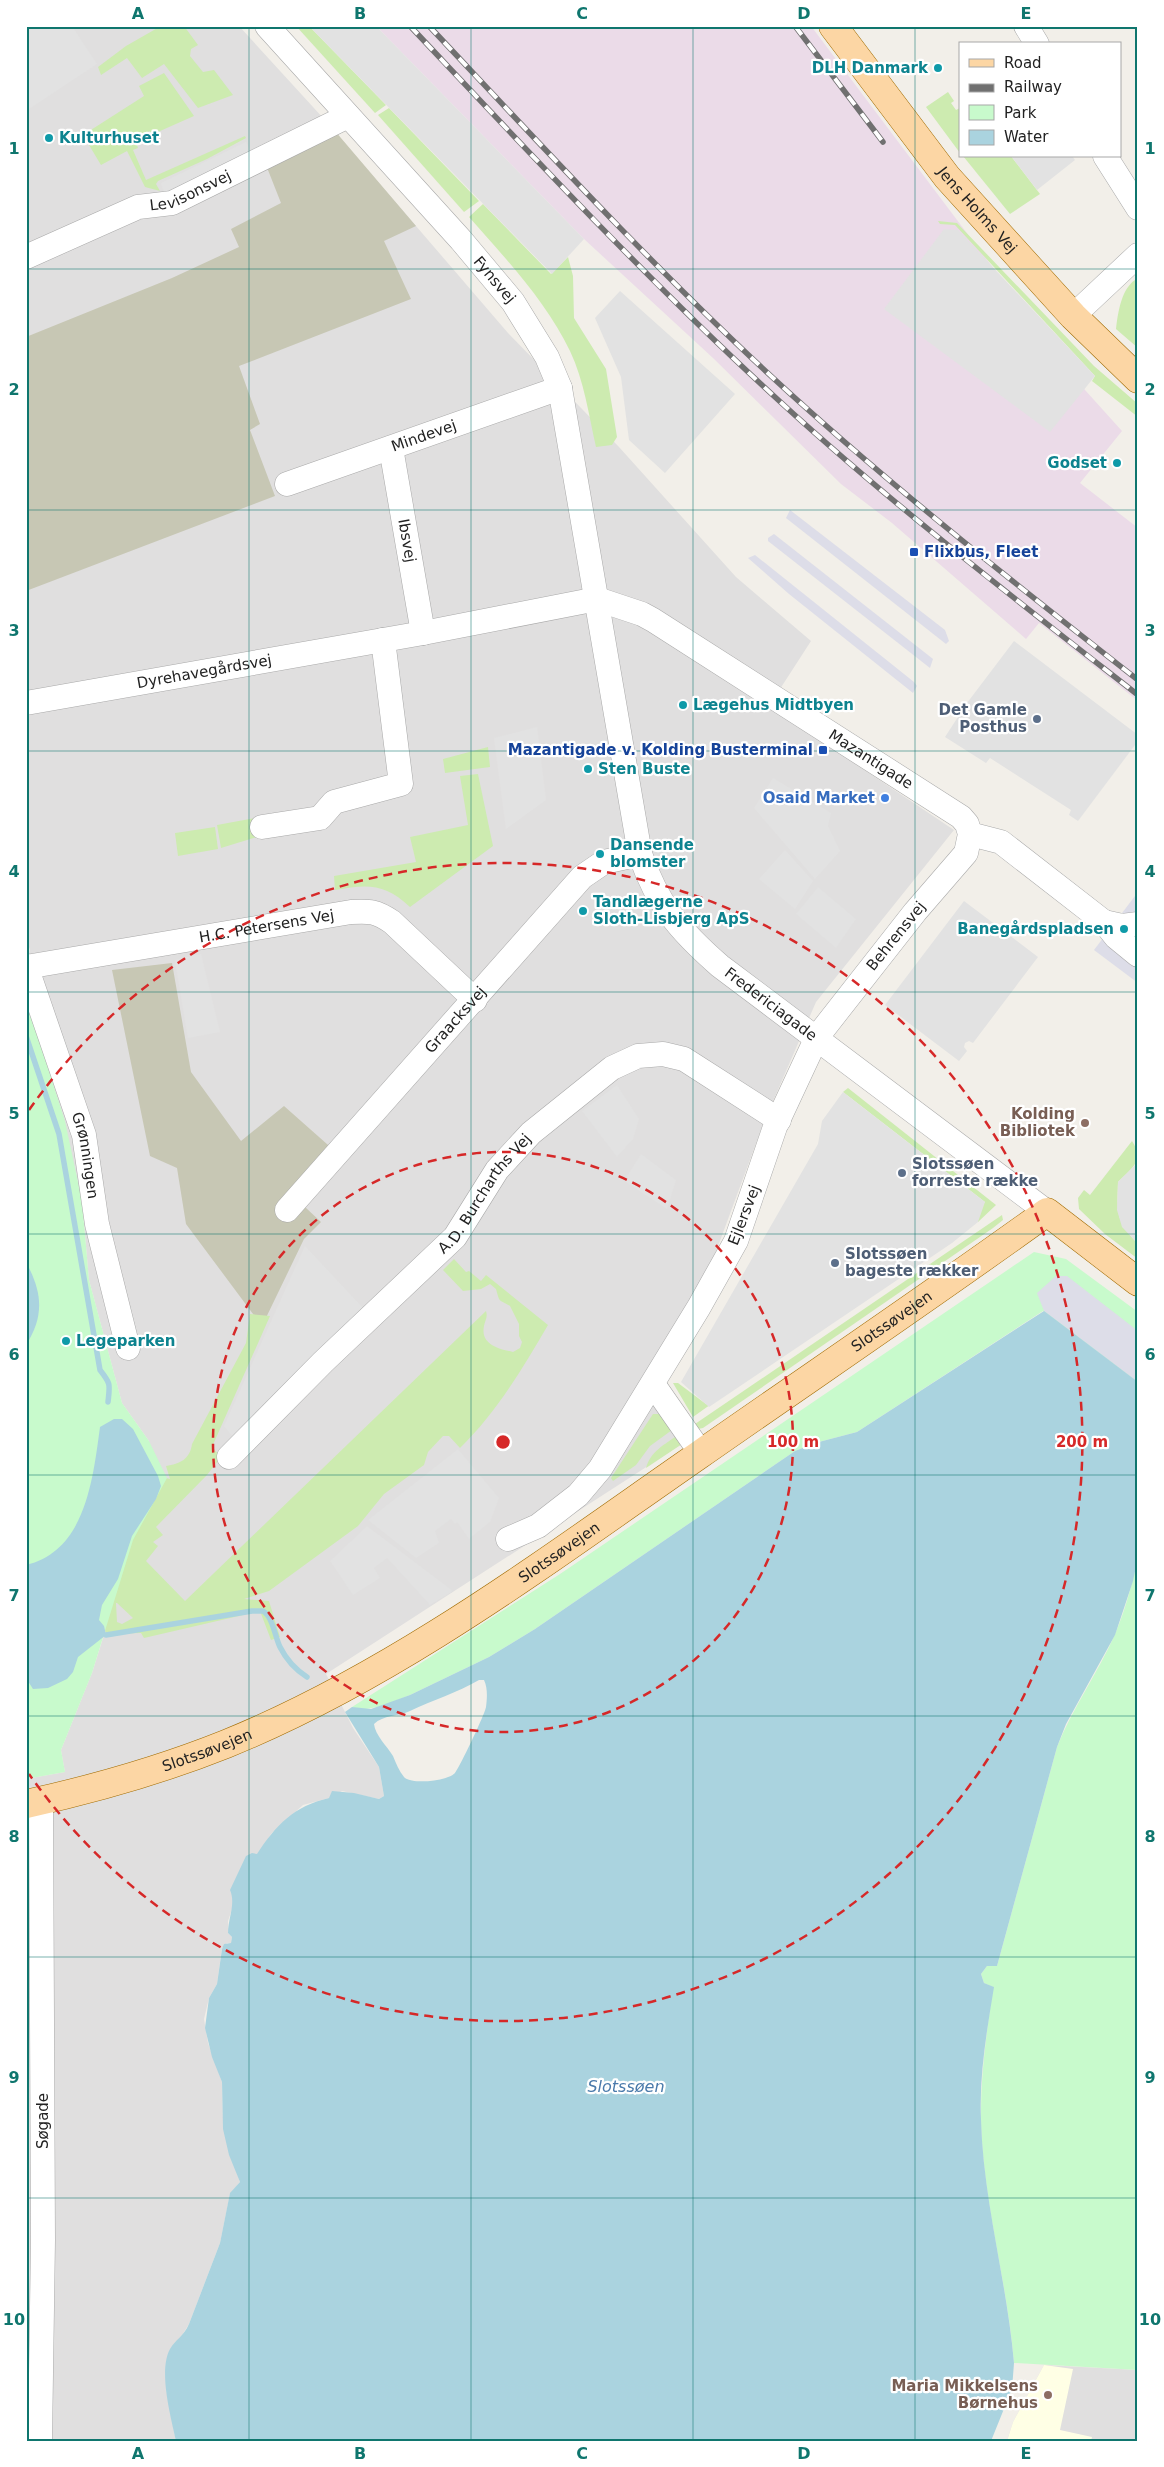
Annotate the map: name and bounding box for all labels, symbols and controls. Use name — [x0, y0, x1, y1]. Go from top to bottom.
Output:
text: A — [132, 4, 145, 23]
text: B — [354, 4, 366, 23]
text: C — [576, 4, 588, 23]
text: D — [797, 4, 811, 23]
text: E — [1021, 4, 1031, 23]
legend — [959, 42, 1122, 158]
text: Road — [1004, 54, 1042, 72]
place label: DLH Danmark — [812, 59, 929, 77]
marker: DLH Danmark — [932, 62, 944, 74]
text: Railway — [1004, 78, 1062, 96]
text: Park — [1004, 104, 1037, 122]
text: Water — [1004, 128, 1049, 146]
place label: Kulturhuset — [59, 129, 159, 147]
marker: Kulturhuset — [43, 132, 55, 144]
text: 1 — [8, 139, 20, 158]
text: 1 — [1144, 139, 1156, 158]
street label: Jens Holms Vej — [933, 163, 1021, 257]
street label: Levisonsvej — [149, 166, 234, 215]
street label: Fynsvej — [470, 253, 519, 307]
text: 2 — [8, 380, 20, 399]
text: 2 — [1144, 380, 1156, 399]
street label: Mindevej — [389, 416, 459, 456]
place label: Godset — [1047, 454, 1107, 472]
marker: Godset — [1111, 457, 1123, 469]
street label: Ibsvej — [394, 517, 420, 564]
place label: Flixbus, Fleet — [924, 543, 1038, 561]
marker: Flixbus, Fleet — [908, 546, 920, 558]
text: 3 — [8, 621, 20, 640]
text: 3 — [1144, 621, 1156, 640]
street label: Dyrehavegårdsvej — [135, 651, 273, 692]
place label: Lægehus Midtbyen — [693, 696, 854, 714]
marker: Lægehus Midtbyen — [677, 699, 689, 711]
place label: Det Gamle Posthus — [939, 701, 1027, 736]
marker: Det Gamle Posthus — [1031, 713, 1043, 725]
street label: Mazantigade — [825, 726, 916, 793]
place label: Mazantigade v. Kolding Busterminal — [508, 741, 813, 759]
marker: Mazantigade v. Kolding Busterminal — [817, 744, 829, 756]
place label: Sten Buste — [598, 760, 690, 778]
marker: Sten Buste — [582, 763, 594, 775]
place label: Osaid Market — [763, 789, 875, 807]
marker: Osaid Market — [879, 792, 891, 804]
place label: Dansende blomster — [610, 836, 694, 871]
marker: Dansende blomster — [594, 848, 606, 860]
text: 4 — [8, 862, 20, 881]
text: 4 — [1144, 862, 1156, 881]
place label: Tandlægerne Sloth-Lisbjerg ApS — [593, 893, 750, 928]
street label: Behrensvej — [863, 898, 929, 974]
marker: Tandlægerne Sloth-Lisbjerg ApS — [577, 905, 589, 917]
street label: H.C. Petersens Vej — [198, 906, 335, 947]
place label: Banegårdspladsen — [957, 920, 1114, 938]
marker: Banegårdspladsen — [1118, 923, 1130, 935]
street label: Fredericiagade — [721, 964, 820, 1045]
street label: Graacksvej — [421, 983, 490, 1057]
text: 5 — [8, 1104, 20, 1123]
text: 5 — [1144, 1104, 1156, 1123]
place label: Kolding Bibliotek — [1000, 1105, 1076, 1140]
street label: Grønningen — [68, 1110, 102, 1200]
marker: Kolding Bibliotek — [1079, 1117, 1091, 1129]
street label: A.D. Burcharths Vej — [434, 1130, 535, 1257]
place label: Slotssøen forreste række — [912, 1155, 1038, 1190]
marker: Slotssøen forreste række — [896, 1167, 908, 1179]
street label: Ejlersvej — [724, 1182, 764, 1248]
place label: Slotssøen bageste rækker — [845, 1245, 979, 1280]
marker: Slotssøen bageste rækker — [829, 1257, 841, 1269]
street label: Slotssøvejen — [848, 1287, 936, 1356]
place label: Legeparken — [76, 1332, 175, 1350]
marker: Legeparken — [60, 1335, 72, 1347]
text: 6 — [8, 1345, 20, 1364]
text: 6 — [1144, 1345, 1156, 1364]
centre of rings — [494, 1433, 512, 1451]
text: 100 m — [767, 1433, 819, 1451]
text: 200 m — [1056, 1433, 1108, 1451]
street label: Slotssøvejen — [515, 1518, 603, 1587]
text: 7 — [8, 1586, 20, 1605]
text: 7 — [1144, 1586, 1156, 1605]
street label: Slotssøvejen — [160, 1725, 255, 1776]
text: 8 — [8, 1827, 20, 1846]
text: 8 — [1144, 1827, 1156, 1846]
text: 9 — [8, 2068, 20, 2087]
text: 9 — [1144, 2068, 1156, 2087]
water label: Slotssøen — [587, 2077, 665, 2096]
street label: Søgade — [34, 2093, 52, 2149]
text: 10 — [3, 2310, 25, 2329]
text: 10 — [1139, 2310, 1161, 2329]
place label: Maria Mikkelsens Børnehus — [891, 2377, 1038, 2412]
marker: Maria Mikkelsens Børnehus — [1042, 2389, 1054, 2401]
text: A — [132, 2444, 145, 2463]
text: B — [354, 2444, 366, 2463]
text: C — [576, 2444, 588, 2463]
text: D — [797, 2444, 811, 2463]
text: E — [1021, 2444, 1031, 2463]

